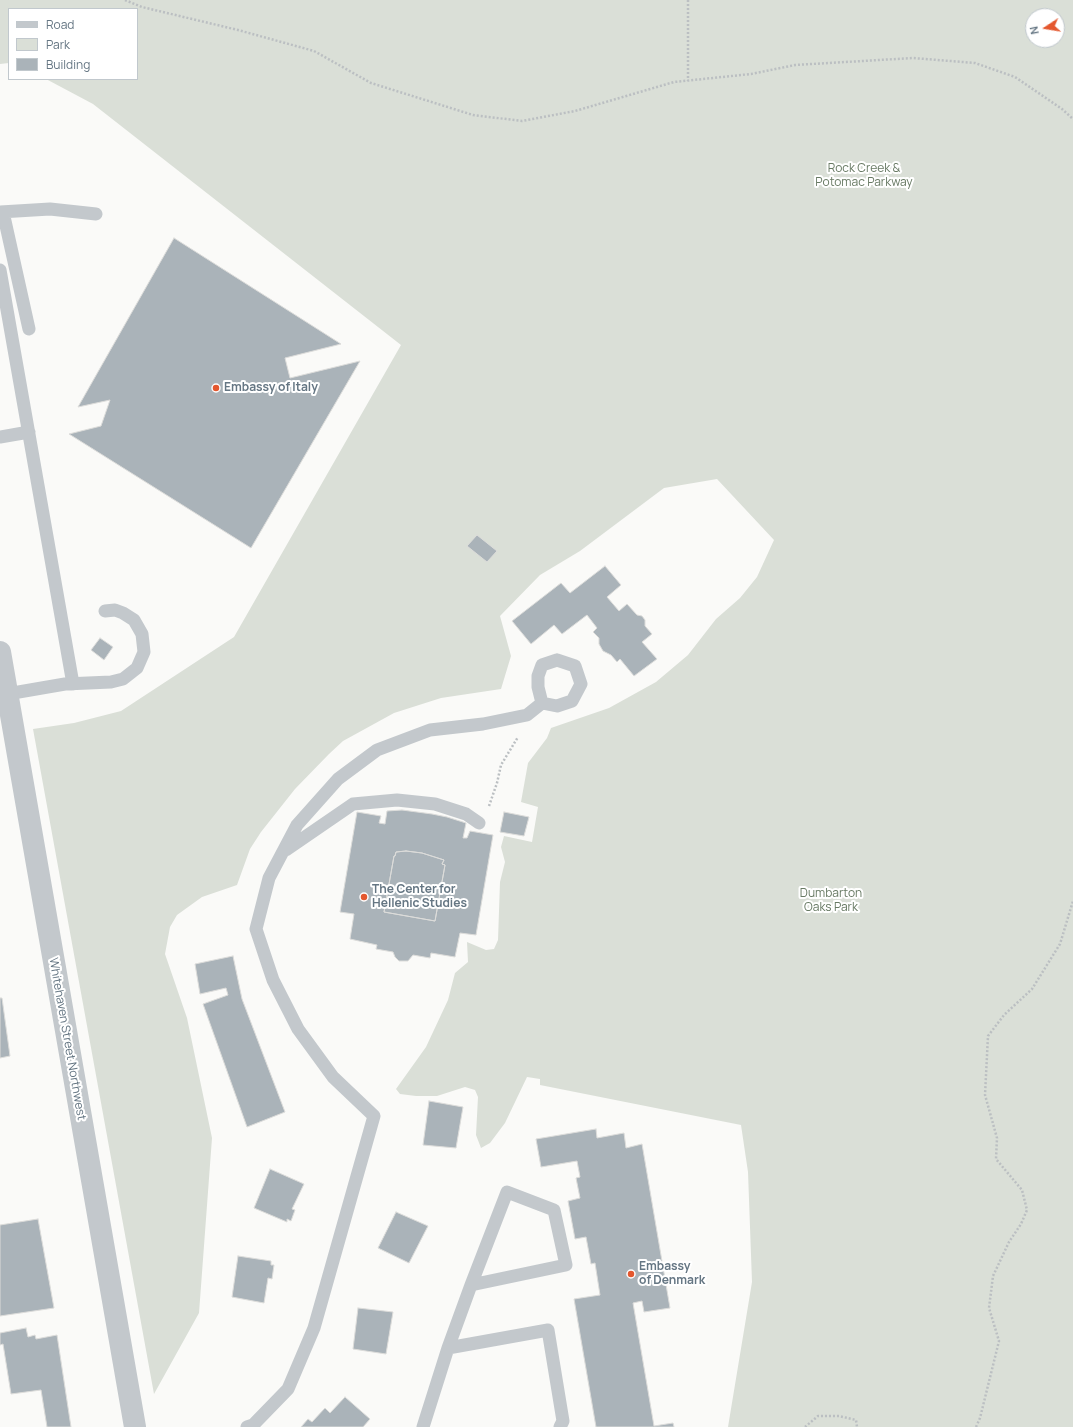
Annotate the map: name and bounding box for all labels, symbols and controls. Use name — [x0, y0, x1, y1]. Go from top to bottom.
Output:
legend — [8, 8, 138, 80]
north arrow — [1025, 8, 1065, 48]
text: Road — [46, 16, 74, 33]
text: N — [1026, 25, 1042, 36]
text: Park — [46, 36, 70, 53]
text: Building — [46, 56, 90, 73]
park label: Rock Creek & Potomac Parkway — [815, 162, 913, 190]
place label: Embassy of Italy — [224, 381, 318, 395]
marker: Embassy of Italy — [211, 383, 221, 393]
place label: The Center for Hellenic Studies — [372, 883, 467, 911]
park label: Dumbarton Oaks Park — [800, 887, 862, 915]
marker: The Center for Hellenic Studies — [359, 892, 369, 902]
street label: Whitehaven Street Northwest — [46, 957, 88, 1121]
place label: Embassy of Denmark — [639, 1260, 705, 1288]
marker: Embassy of Denmark — [626, 1269, 636, 1279]

